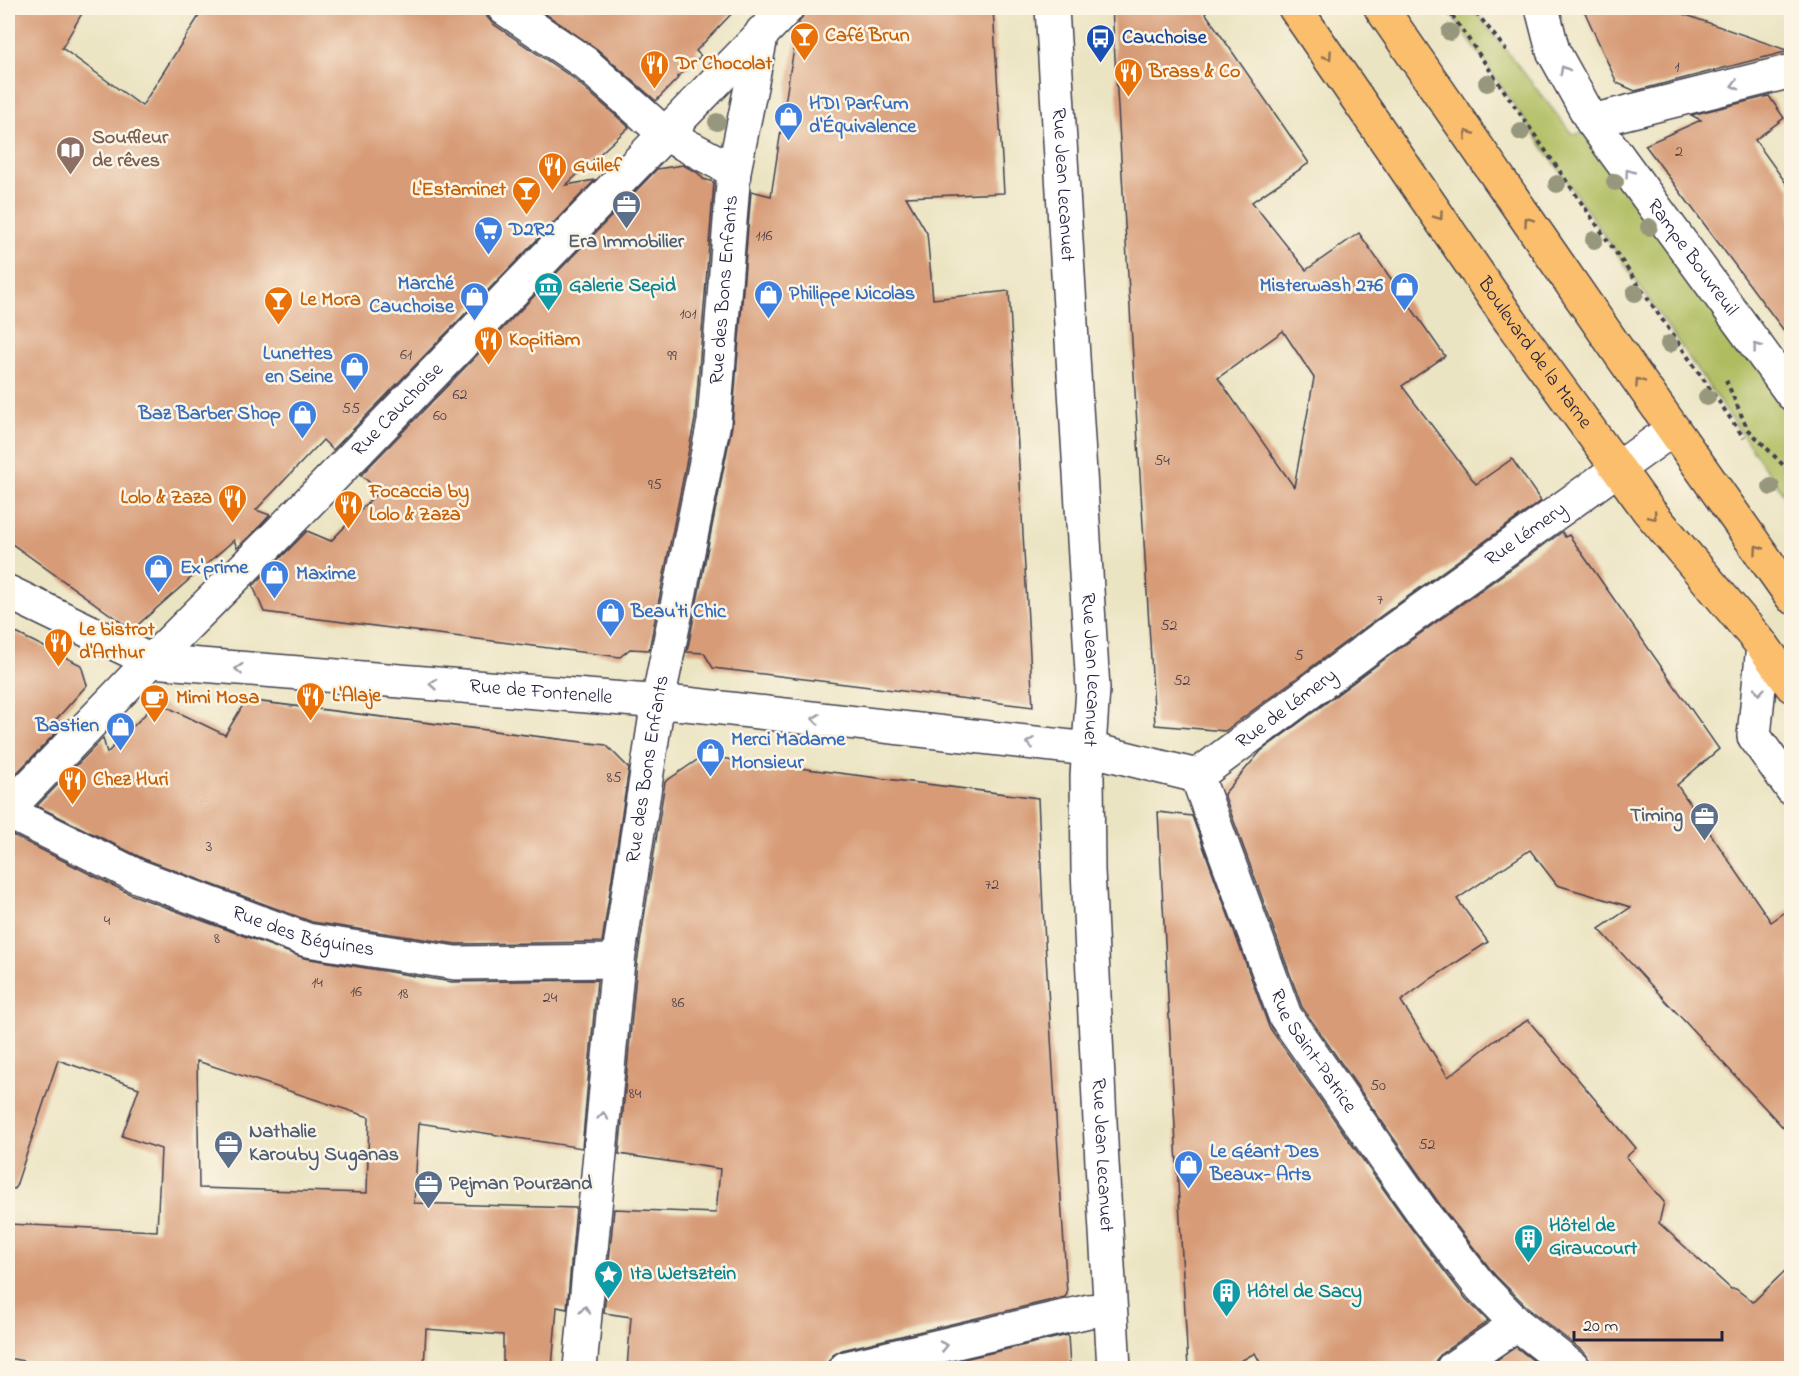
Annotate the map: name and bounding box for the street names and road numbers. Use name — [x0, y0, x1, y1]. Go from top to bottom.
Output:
street label: Rue Jean Lecanuet — [1044, 107, 1082, 263]
street label: Rampe Bouvreuil — [1639, 193, 1745, 322]
street label: Rue des Bons Enfants — [703, 194, 747, 385]
street label: Boulevard de la Marne — [1469, 270, 1599, 435]
street label: Rue Cauchoise — [345, 356, 451, 463]
street label: Rue Lémery — [1479, 495, 1573, 574]
street label: Rue Jean Lecanuet — [1073, 592, 1108, 748]
street label: Rue de Lémery — [1230, 662, 1343, 756]
street label: Rue de Fontenelle — [468, 672, 614, 713]
street label: Rue des Bons Enfants — [619, 673, 677, 865]
street label: Rue des Béguines — [228, 898, 376, 965]
street label: Rue Saint-Patrice — [1262, 985, 1364, 1119]
street label: Rue Jean Lecanuet — [1083, 1078, 1121, 1233]

